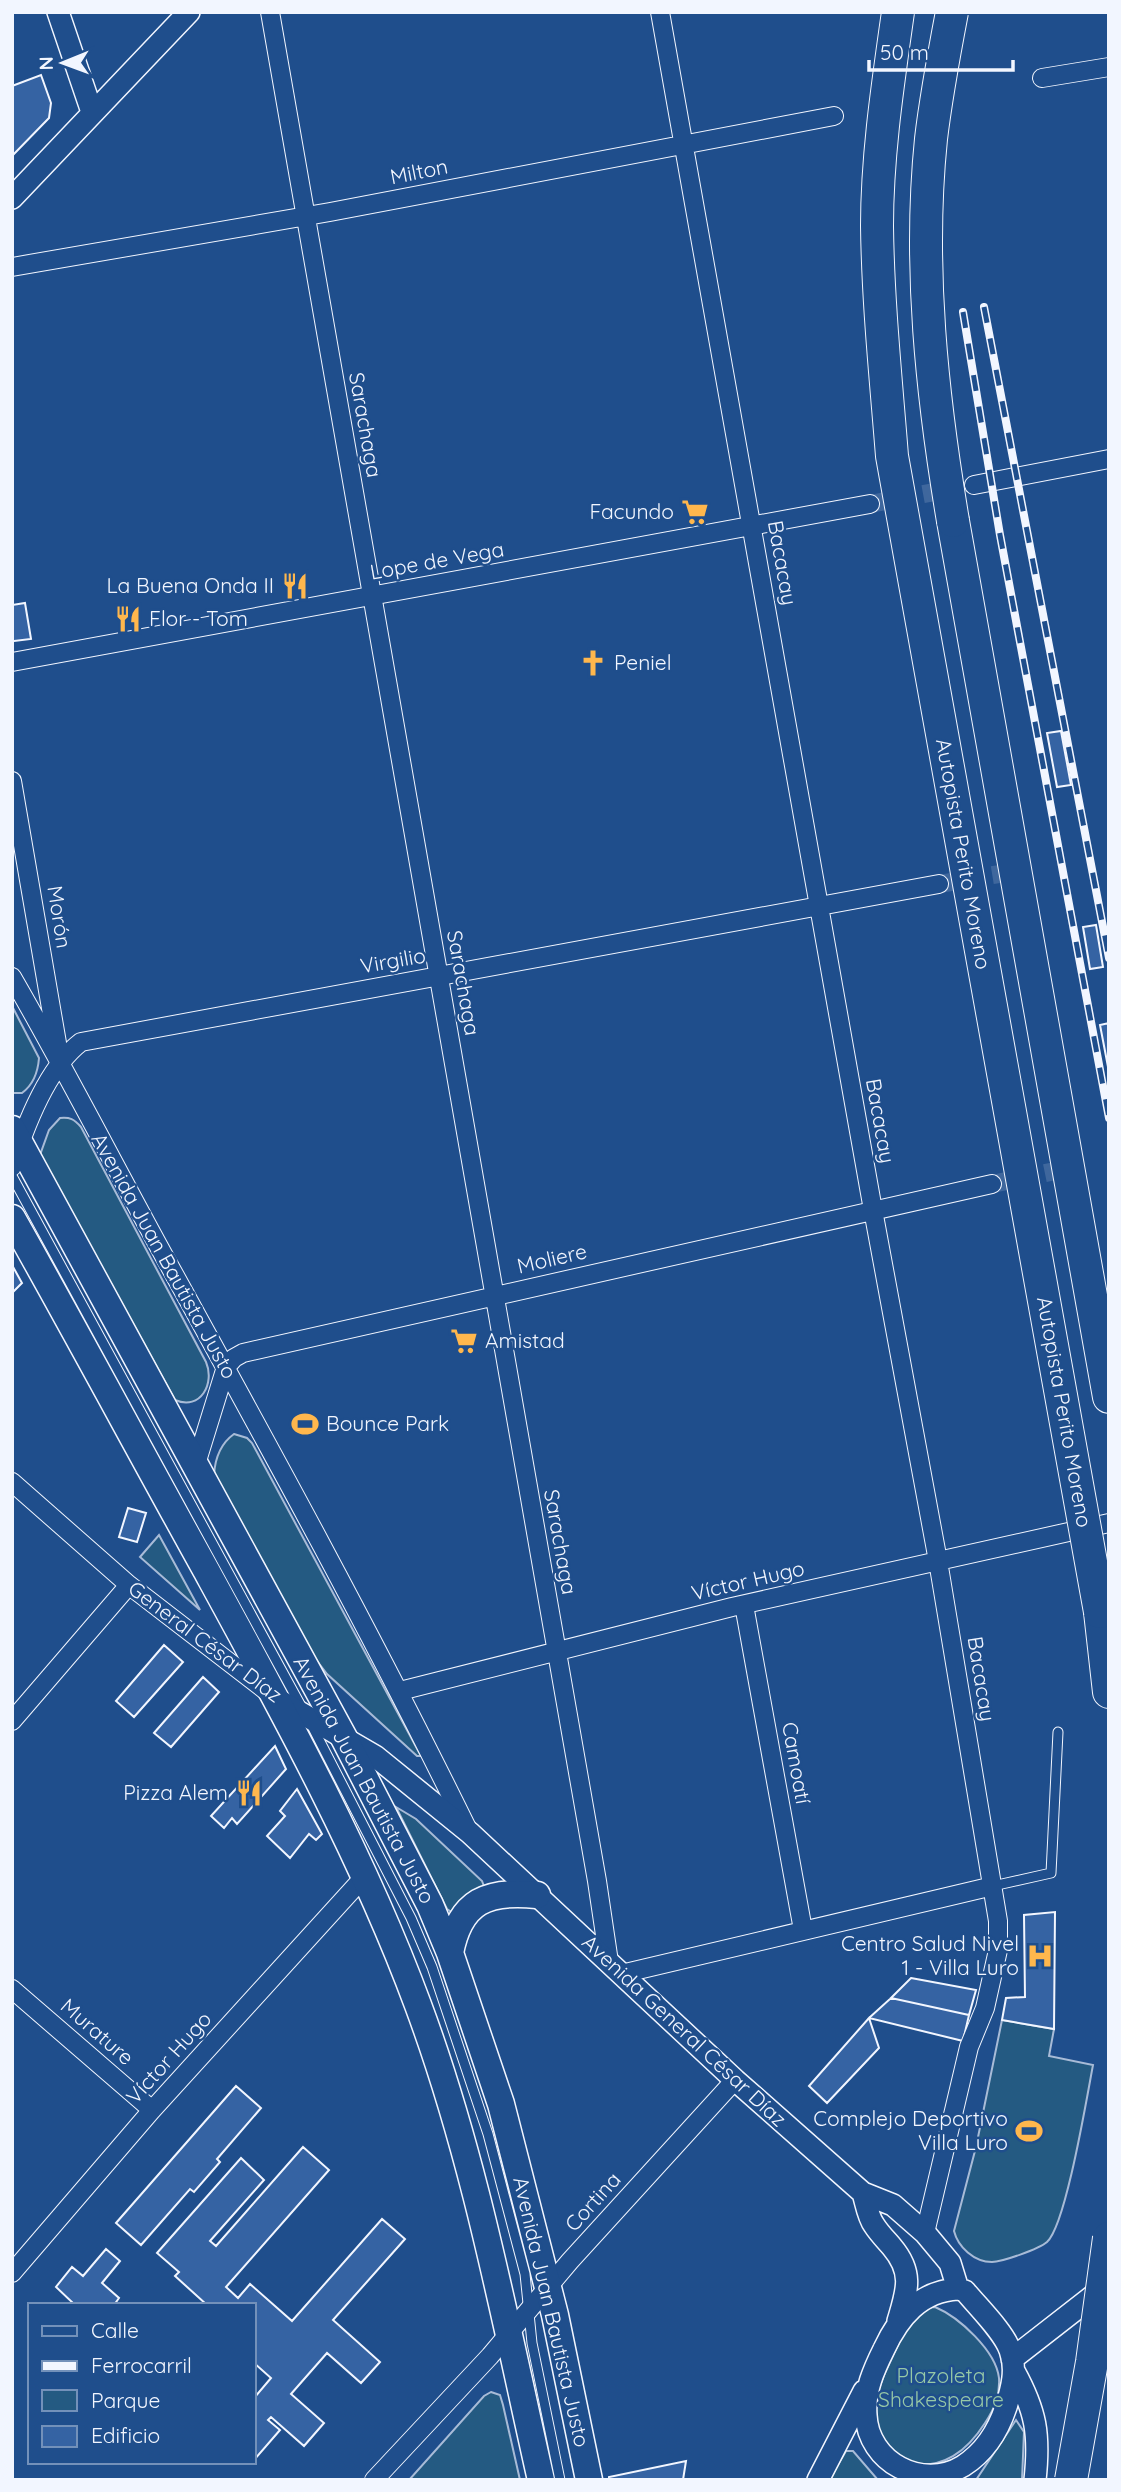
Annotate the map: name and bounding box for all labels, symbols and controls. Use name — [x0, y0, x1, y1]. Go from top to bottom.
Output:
north arrow — [28, 28, 98, 98]
scale bar — [869, 28, 1012, 72]
text: 50 m — [880, 39, 929, 65]
text: N — [34, 56, 58, 70]
street label: Milton — [388, 153, 450, 189]
street label: Sarachaga — [344, 370, 388, 479]
supermarket icon: Facundo — [680, 497, 710, 527]
place label: Facundo — [589, 498, 674, 524]
street label: Bacacay — [763, 518, 803, 607]
street label: Lope de Vega — [368, 535, 506, 585]
restaurant icon: La Buena Onda II — [280, 571, 310, 601]
place label: La Buena Onda II — [106, 572, 274, 598]
restaurant icon: Flor - Tom — [113, 604, 143, 634]
place label: Flor - Tom — [149, 605, 248, 631]
church icon: Peniel — [578, 648, 608, 678]
place label: Peniel — [614, 649, 672, 675]
street label: Autopista Perito Moreno — [931, 736, 997, 971]
street label: Morón — [42, 884, 78, 950]
street label: Sarachaga — [442, 928, 486, 1037]
street label: Virgilio — [358, 941, 428, 979]
street label: Bacacay — [861, 1076, 901, 1165]
street label: Avenida Juan Bautista Justo — [86, 1128, 243, 1383]
street label: Moliere — [514, 1237, 589, 1279]
street label: Autopista Perito Moreno — [1032, 1294, 1098, 1529]
supermarket icon: Amistad — [449, 1326, 479, 1356]
place label: Amistad — [485, 1327, 565, 1353]
sports icon: Bounce Park — [290, 1409, 320, 1439]
place label: Bounce Park — [326, 1410, 449, 1436]
street label: Sarachaga — [539, 1487, 583, 1596]
street label: Víctor Hugo — [689, 1554, 807, 1606]
street label: General César Díaz — [123, 1575, 288, 1708]
street label: Bacacay — [962, 1635, 1002, 1723]
street label: Avenida Juan Bautista Justo — [288, 1651, 441, 1908]
street label: Camoatí — [777, 1720, 817, 1806]
restaurant icon: Pizza Alem — [234, 1778, 264, 1808]
place label: Pizza Alem — [123, 1779, 228, 1805]
street label: Avenida General César Díaz — [577, 1929, 792, 2132]
place label: Centro Salud Nivel 1 - Villa Luro — [841, 1930, 1019, 1980]
hospital icon: Centro Salud Nivel 1 - Villa Luro — [1025, 1941, 1055, 1971]
street label: Murature — [56, 1992, 140, 2070]
street label: Víctor Hugo — [120, 2006, 216, 2109]
place label: Complejo Deportivo Villa Luro — [813, 2105, 1008, 2155]
sports icon: Complejo Deportivo Villa Luro — [1014, 2116, 1044, 2146]
street label: Cortina — [559, 2166, 626, 2236]
street label: Avenida Juan Bautista Justo — [508, 2174, 596, 2450]
legend — [28, 2303, 256, 2464]
text: Calle — [91, 2317, 139, 2343]
text: Ferrocarril — [91, 2352, 192, 2378]
park label: Plazoleta Shakespeare — [878, 2362, 1004, 2412]
text: Parque — [91, 2387, 160, 2413]
text: Edificio — [91, 2422, 160, 2448]

